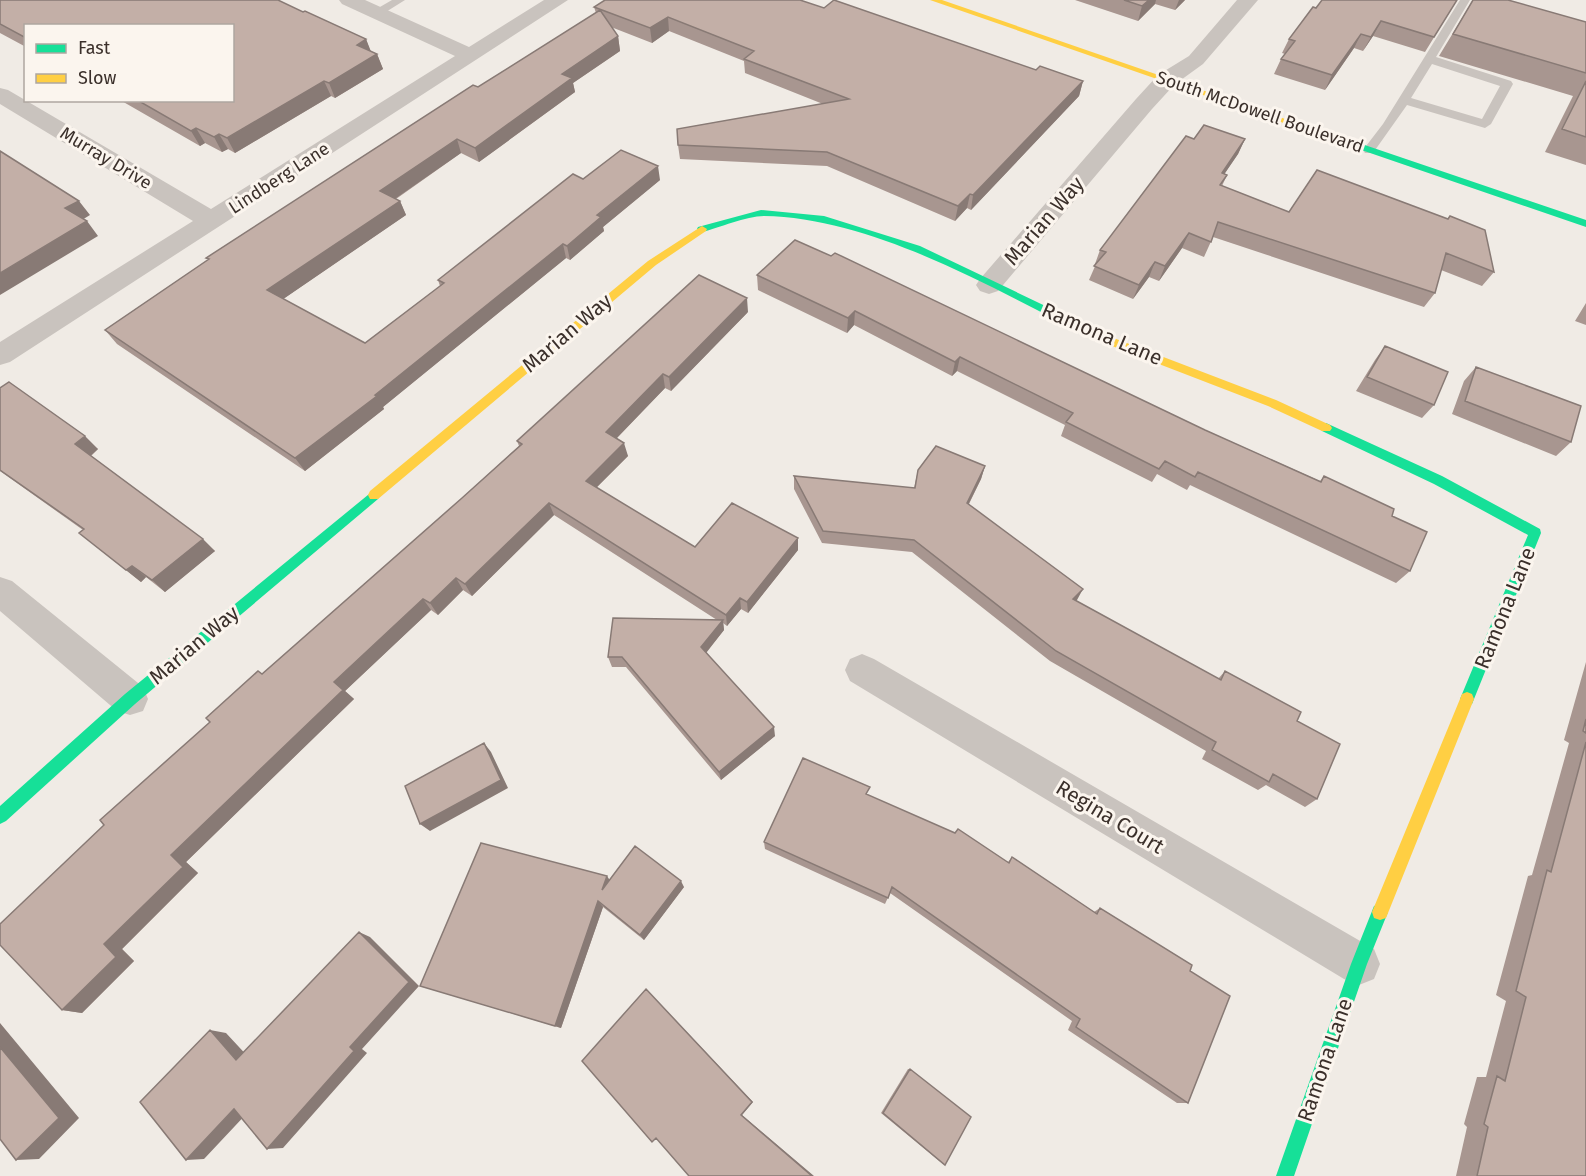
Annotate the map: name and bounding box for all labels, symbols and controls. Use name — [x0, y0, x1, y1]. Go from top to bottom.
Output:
legend — [24, 24, 234, 102]
text: Fast — [78, 37, 111, 59]
street label: South McDowell Boulevard — [1153, 66, 1367, 158]
text: Slow — [78, 67, 117, 89]
street label: Murray Drive — [56, 122, 156, 194]
street label: Lindberg Lane — [225, 137, 333, 219]
street label: Marian Way — [998, 171, 1090, 271]
street label: Marian Way — [517, 288, 618, 378]
street label: Ramona Lane — [1038, 297, 1166, 371]
street label: Ramona Lane — [1469, 543, 1541, 673]
street label: Marian Way — [144, 600, 245, 690]
street label: Regina Court — [1051, 775, 1169, 860]
street label: Ramona Lane — [1292, 995, 1358, 1125]

